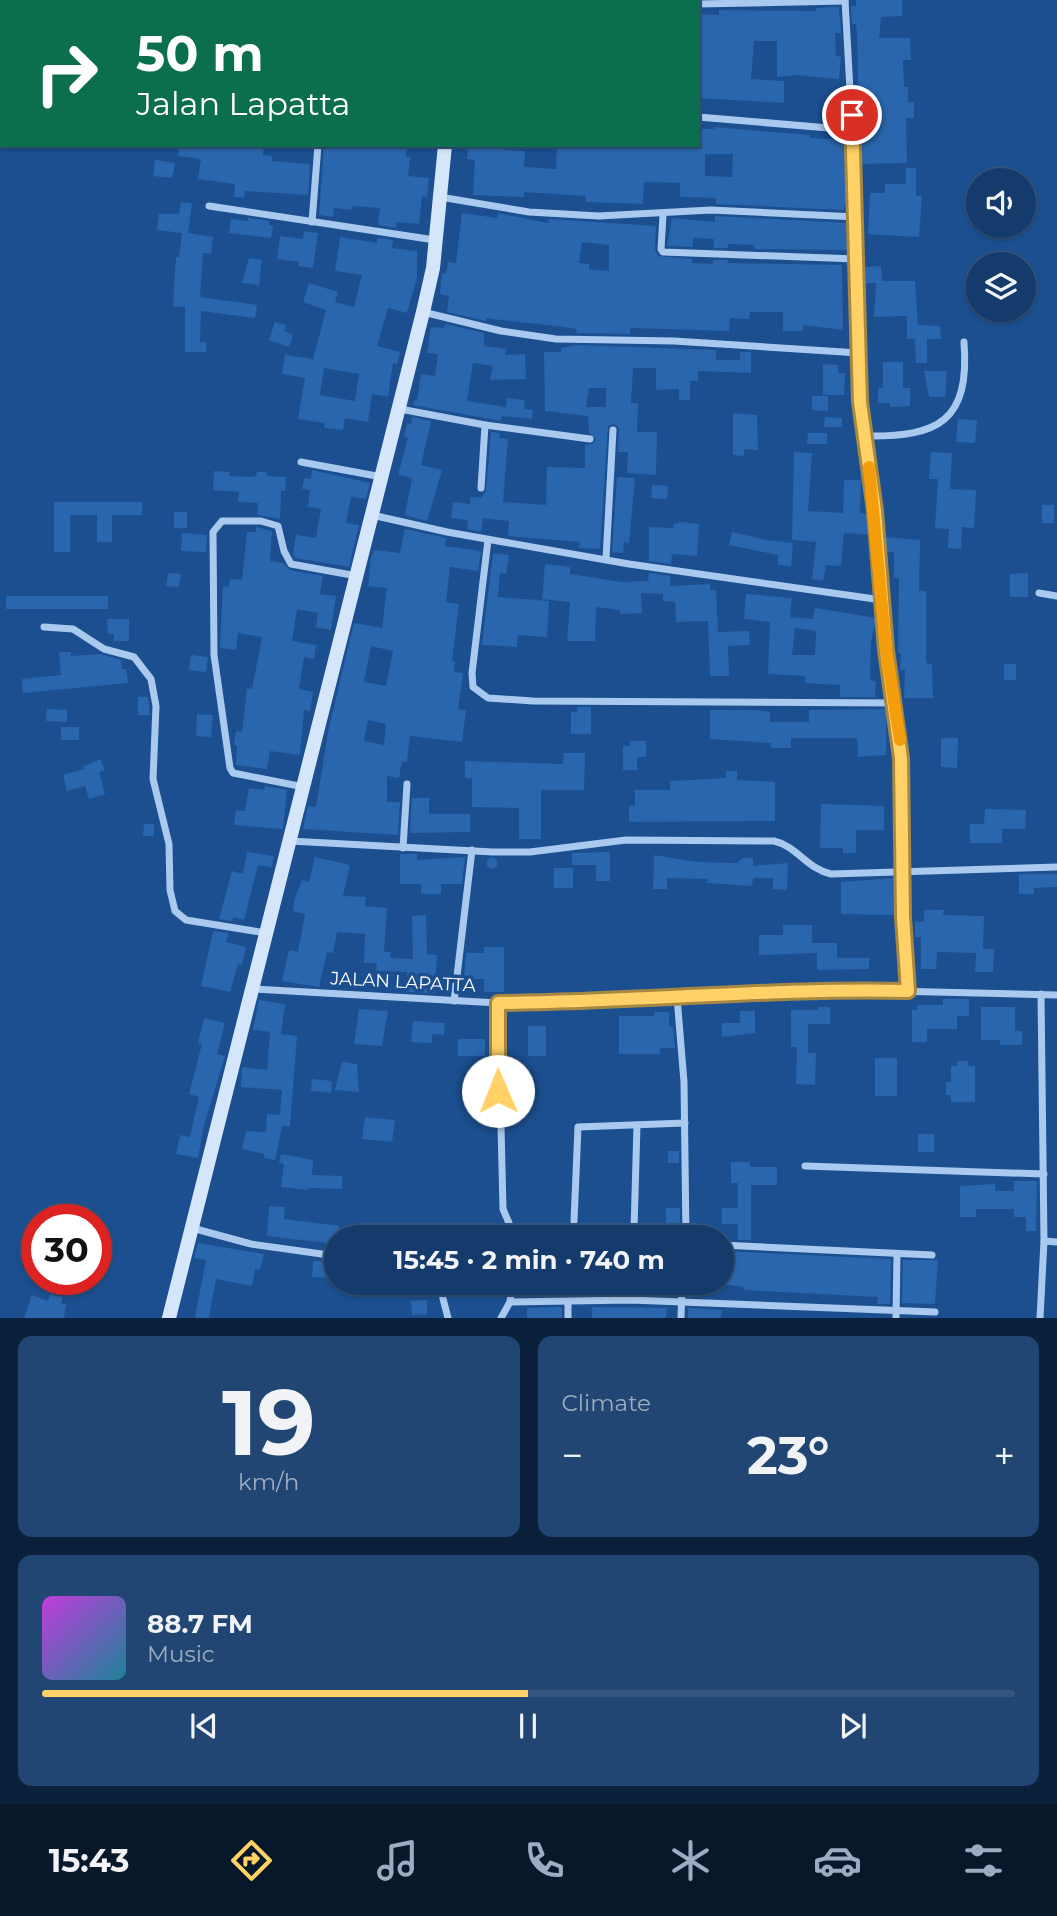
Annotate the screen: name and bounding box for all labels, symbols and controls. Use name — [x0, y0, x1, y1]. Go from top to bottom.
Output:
text: 50 m — [136, 24, 264, 83]
icon: right — [21, 28, 112, 119]
text: Jalan Lapatta — [136, 84, 350, 123]
pin — [822, 85, 882, 145]
icon: arrive — [833, 96, 871, 134]
map controls — [966, 168, 1036, 322]
button: sound — [966, 168, 1036, 238]
button: layers — [966, 252, 1036, 322]
street label: JALAN LAPATTA — [329, 967, 476, 997]
position arrow — [461, 1054, 535, 1128]
speed limit sign: 30 — [21, 1204, 112, 1295]
text: 15:45 · 2 min · 740 m — [393, 1244, 665, 1276]
text: 19 — [222, 1367, 316, 1478]
text: Climate — [562, 1389, 651, 1417]
text: 23° — [747, 1424, 829, 1487]
text: − — [562, 1432, 583, 1479]
text: + — [993, 1432, 1015, 1479]
text: km/h — [238, 1468, 299, 1496]
text: 88.7 FM — [147, 1608, 253, 1640]
text: Music — [147, 1640, 215, 1668]
icon: previous — [185, 1707, 223, 1745]
icon: pause — [509, 1707, 547, 1745]
icon: next — [834, 1707, 872, 1745]
icon: directions — [227, 1836, 276, 1885]
icon: music — [373, 1836, 422, 1885]
icon: phone — [520, 1836, 569, 1885]
icon: climate — [666, 1836, 715, 1885]
icon: car — [813, 1836, 862, 1885]
icon: filters — [959, 1836, 1008, 1885]
text: 15:43 — [49, 1841, 129, 1880]

